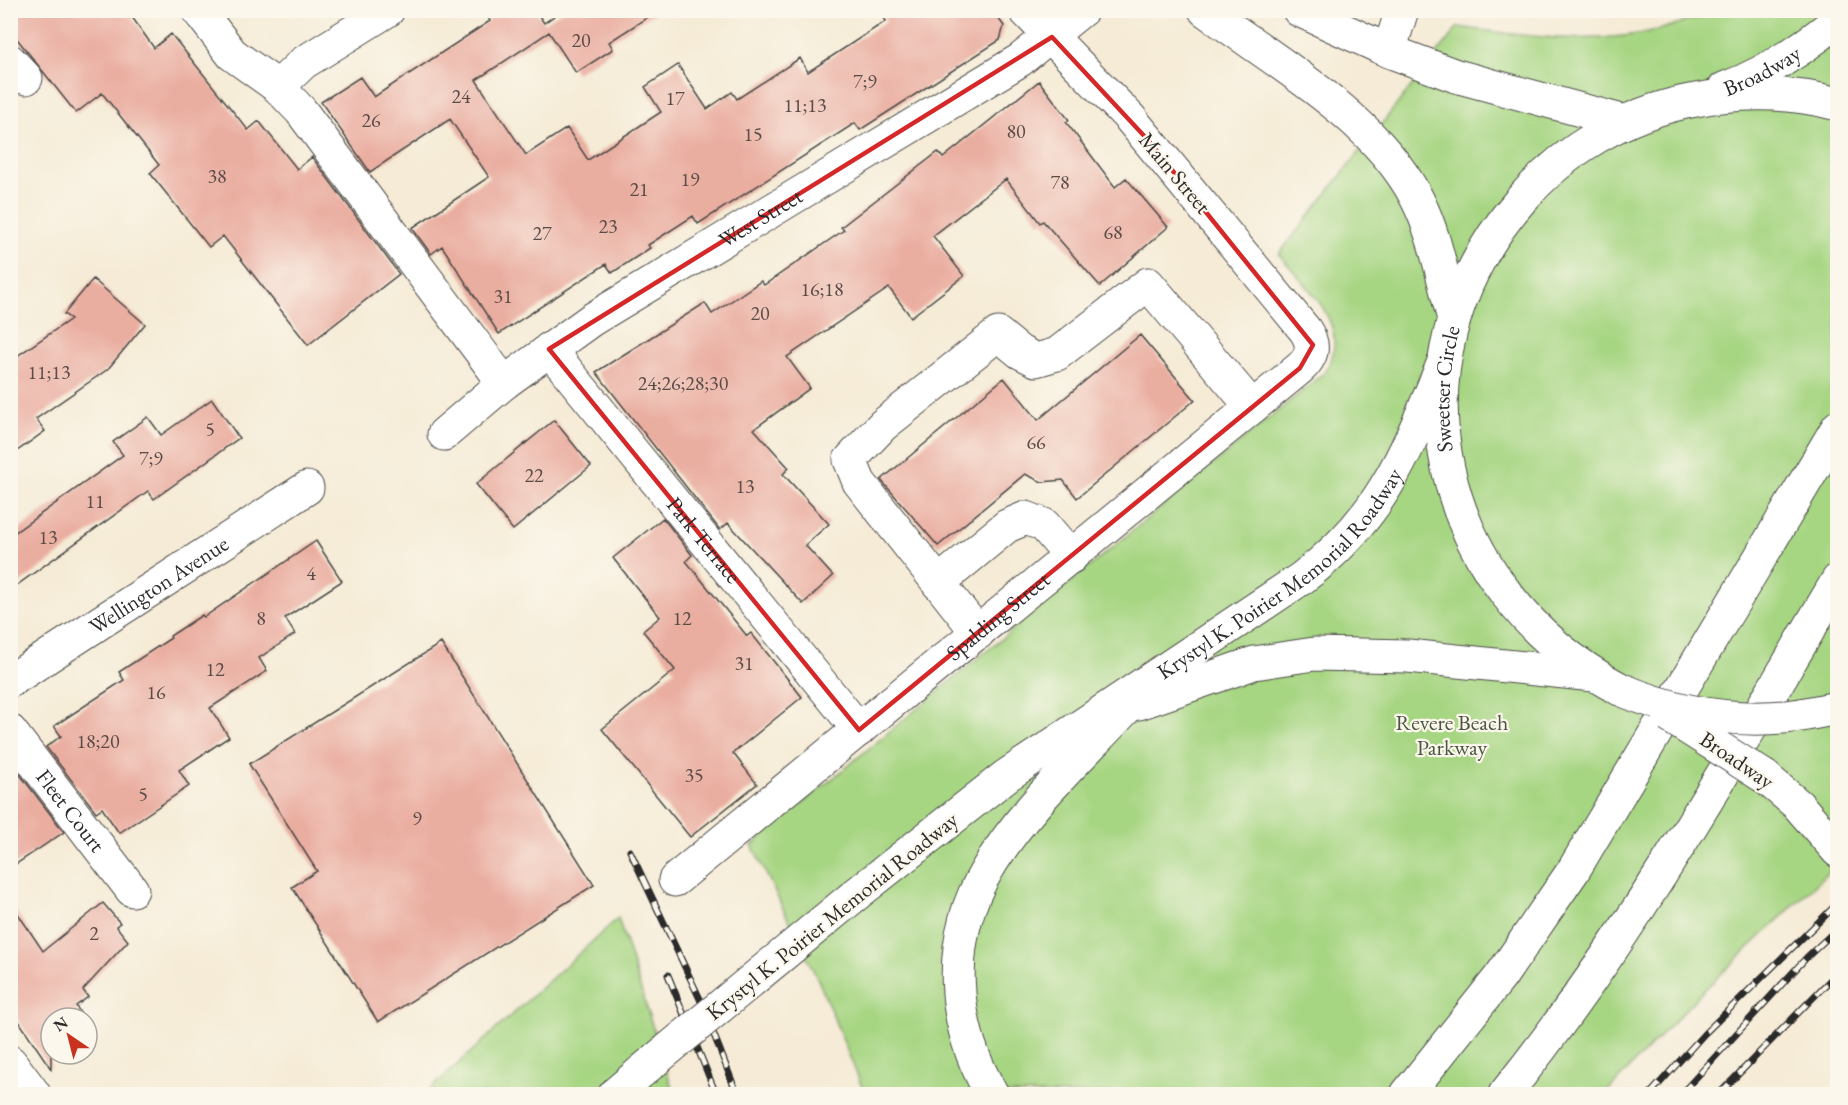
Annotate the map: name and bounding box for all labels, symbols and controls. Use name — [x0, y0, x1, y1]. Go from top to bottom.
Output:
house number: 20 — [571, 27, 591, 53]
street label: Broadway — [1719, 38, 1806, 102]
house number: 7;9 — [853, 68, 877, 94]
house number: 24 — [451, 83, 471, 109]
house number: 17 — [665, 85, 685, 111]
house number: 11;13 — [784, 92, 826, 118]
house number: 26 — [361, 107, 381, 133]
house number: 80 — [1006, 118, 1026, 144]
house number: 15 — [743, 121, 763, 147]
street label: Main Street — [1132, 126, 1218, 220]
house number: 38 — [207, 163, 227, 189]
house number: 19 — [680, 166, 700, 192]
house number: 78 — [1050, 169, 1070, 195]
house number: 21 — [629, 176, 649, 202]
street label: West Street — [713, 181, 808, 254]
house number: 23 — [598, 213, 618, 239]
house number: 68 — [1103, 219, 1123, 245]
house number: 27 — [532, 220, 552, 246]
house number: 16;18 — [801, 276, 843, 302]
house number: 31 — [493, 283, 513, 309]
house number: 20 — [750, 300, 770, 326]
street label: Sweetser Circle — [1427, 322, 1466, 454]
house number: 11;13 — [28, 359, 70, 385]
house number: 24;26;28;30 — [638, 370, 729, 396]
house number: 5 — [205, 416, 215, 442]
house number: 66 — [1026, 429, 1046, 455]
house number: 7;9 — [139, 445, 163, 471]
house number: 22 — [524, 462, 544, 488]
street label: Krystyl K. Poirier Memorial Roadway — [1151, 462, 1408, 686]
house number: 13 — [735, 473, 755, 499]
house number: 11 — [85, 488, 105, 514]
street label: Park Terrace — [660, 490, 748, 589]
house number: 13 — [38, 524, 58, 550]
street label: Wellington Avenue — [83, 528, 234, 641]
house number: 4 — [306, 560, 316, 586]
street label: Spalding Street — [940, 565, 1055, 667]
house number: 8 — [256, 605, 266, 631]
house number: 12 — [672, 605, 692, 631]
house number: 31 — [734, 650, 754, 676]
house number: 12 — [205, 656, 225, 682]
house number: 16 — [146, 679, 166, 705]
park label: Revere Beach Parkway — [1396, 708, 1508, 762]
street label: Broadway — [1694, 725, 1780, 796]
house number: 18;20 — [77, 728, 120, 754]
house number: 35 — [684, 762, 704, 788]
street label: Fleet Court — [30, 763, 112, 858]
house number: 5 — [138, 781, 148, 807]
house number: 9 — [412, 805, 422, 831]
street label: Krystyl K. Poirier Memorial Roadway — [700, 805, 964, 1027]
house number: 2 — [89, 920, 99, 946]
north arrow — [39, 1006, 99, 1066]
text: N — [49, 1012, 72, 1036]

